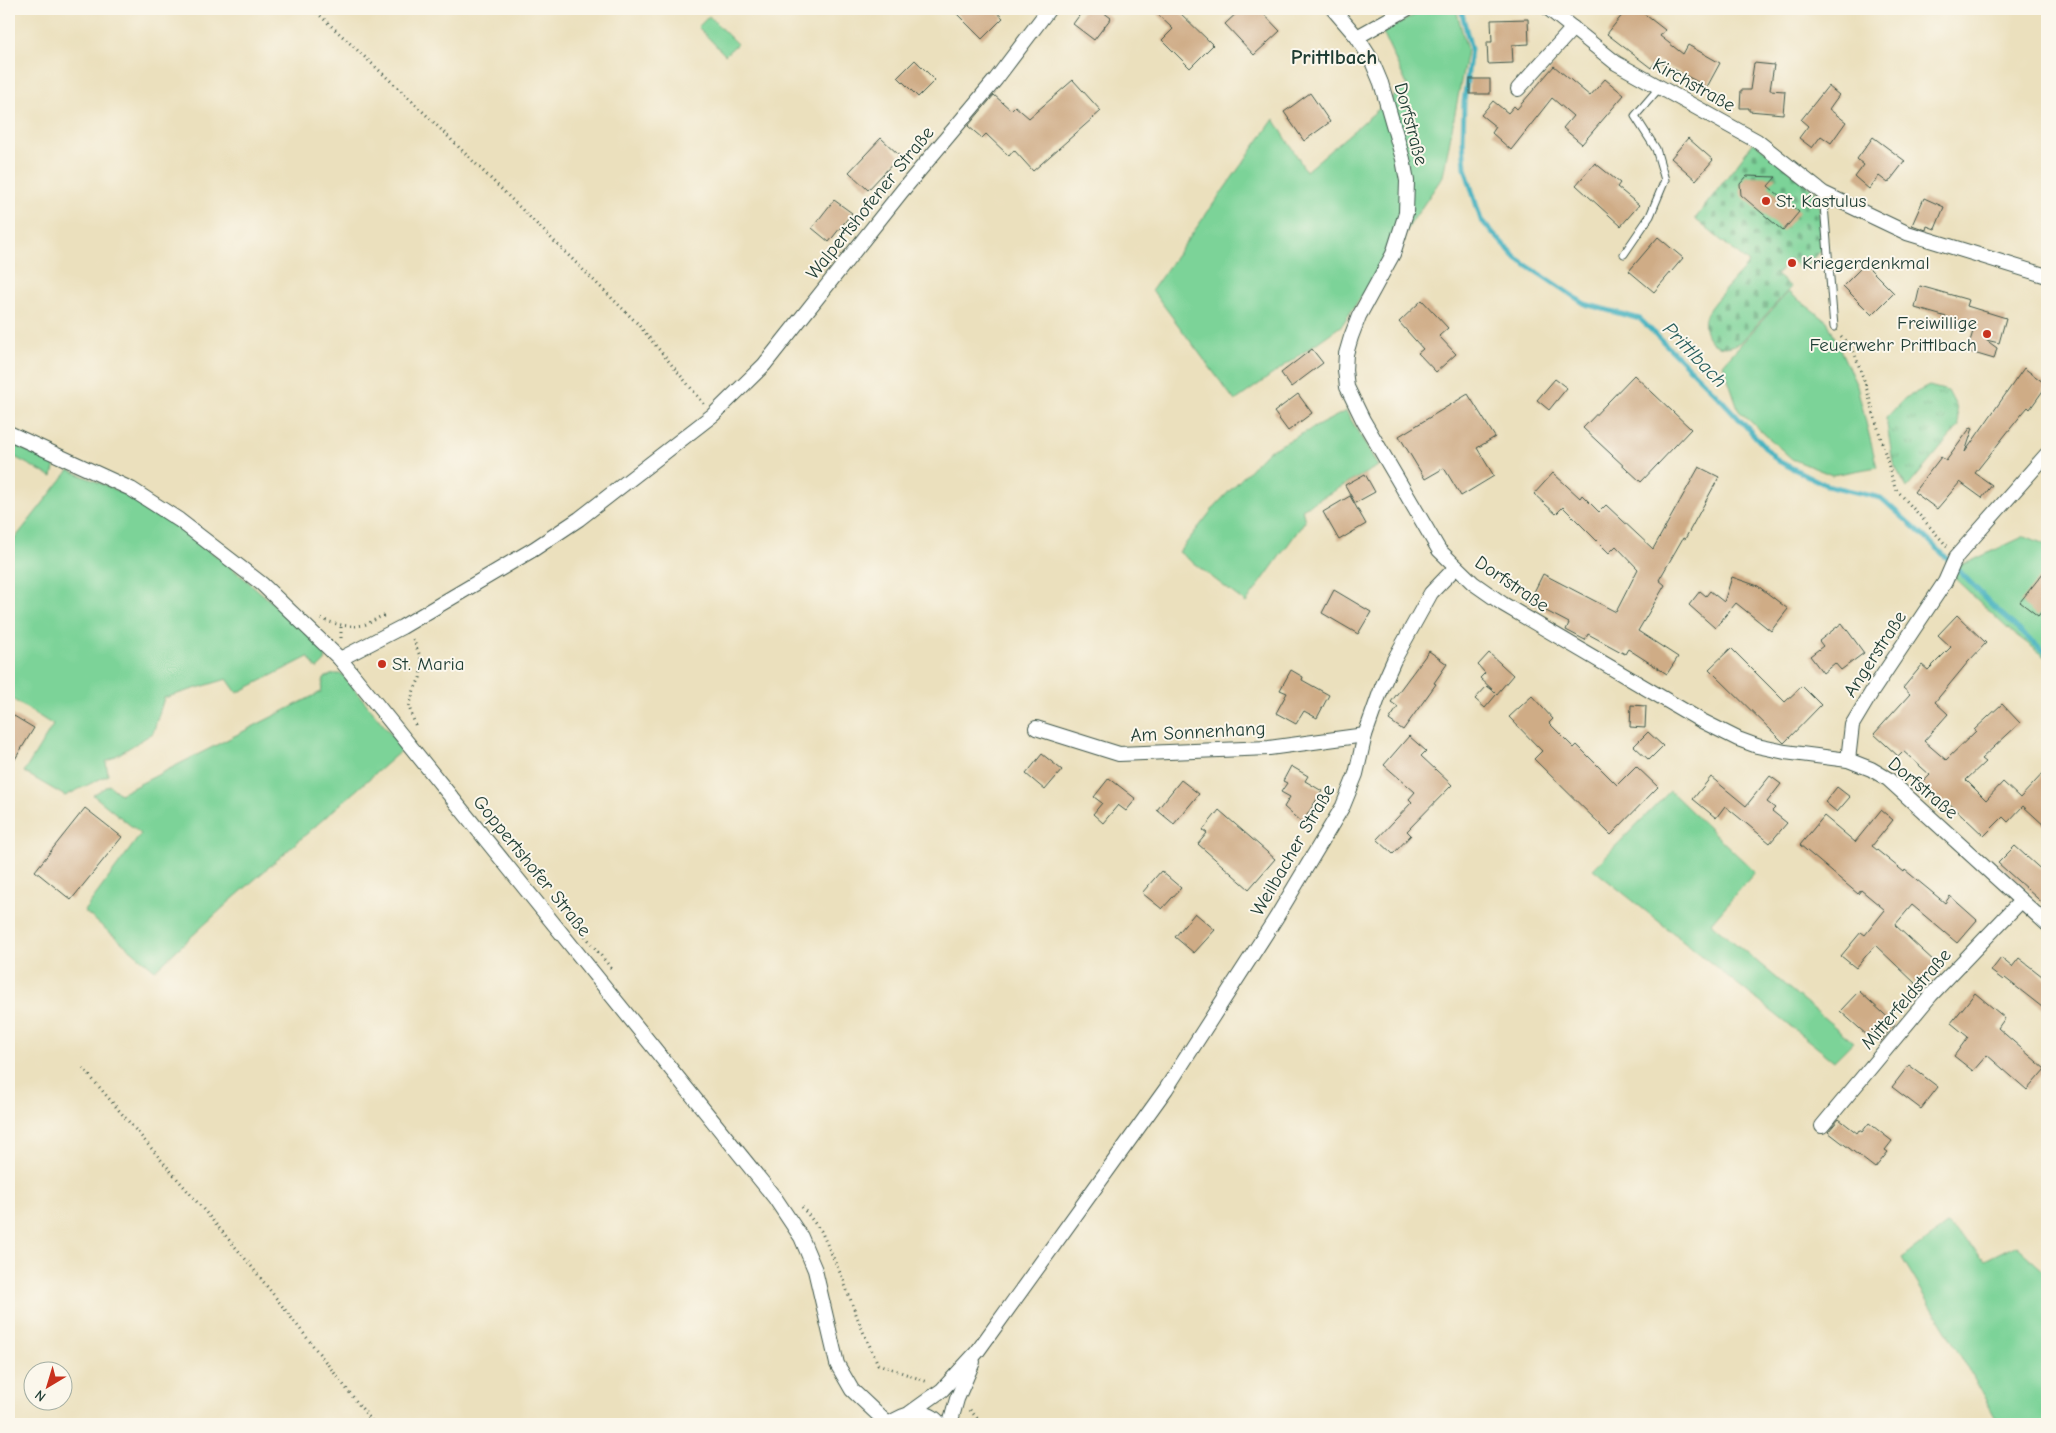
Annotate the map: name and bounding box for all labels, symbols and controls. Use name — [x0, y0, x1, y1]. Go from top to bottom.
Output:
district label: Prittlbach — [1291, 45, 1377, 69]
street label: Kirchstraße — [1649, 53, 1739, 117]
street label: Dorfstraße — [1389, 80, 1433, 168]
street label: Walpertshofener Straße — [801, 122, 939, 284]
place label: St. Kastulus — [1776, 190, 1867, 212]
marker: St. Kastulus — [1760, 195, 1772, 207]
place label: Kriegerdenkmal — [1802, 252, 1930, 274]
marker: Kriegerdenkmal — [1786, 257, 1798, 269]
place label: Freiwillige Feuerwehr Prittlbach — [1809, 312, 1977, 356]
water label: Prittlbach — [1658, 317, 1732, 393]
marker: Freiwillige Feuerwehr Prittlbach — [1981, 328, 1993, 340]
street label: Dorfstraße — [1471, 551, 1553, 617]
street label: Angerstraße — [1839, 607, 1911, 701]
place label: St. Maria — [392, 653, 465, 675]
marker: St. Maria — [376, 658, 388, 670]
street label: Am Sonnenhang — [1130, 717, 1266, 747]
street label: Dorfstraße — [1883, 752, 1963, 824]
street label: Weilbacher Straße — [1246, 780, 1340, 920]
street label: Goppertshofer Straße — [468, 791, 596, 941]
street label: Mitterfeldstraße — [1856, 944, 1956, 1054]
north arrow — [22, 1360, 72, 1410]
text: N — [31, 1386, 49, 1405]

